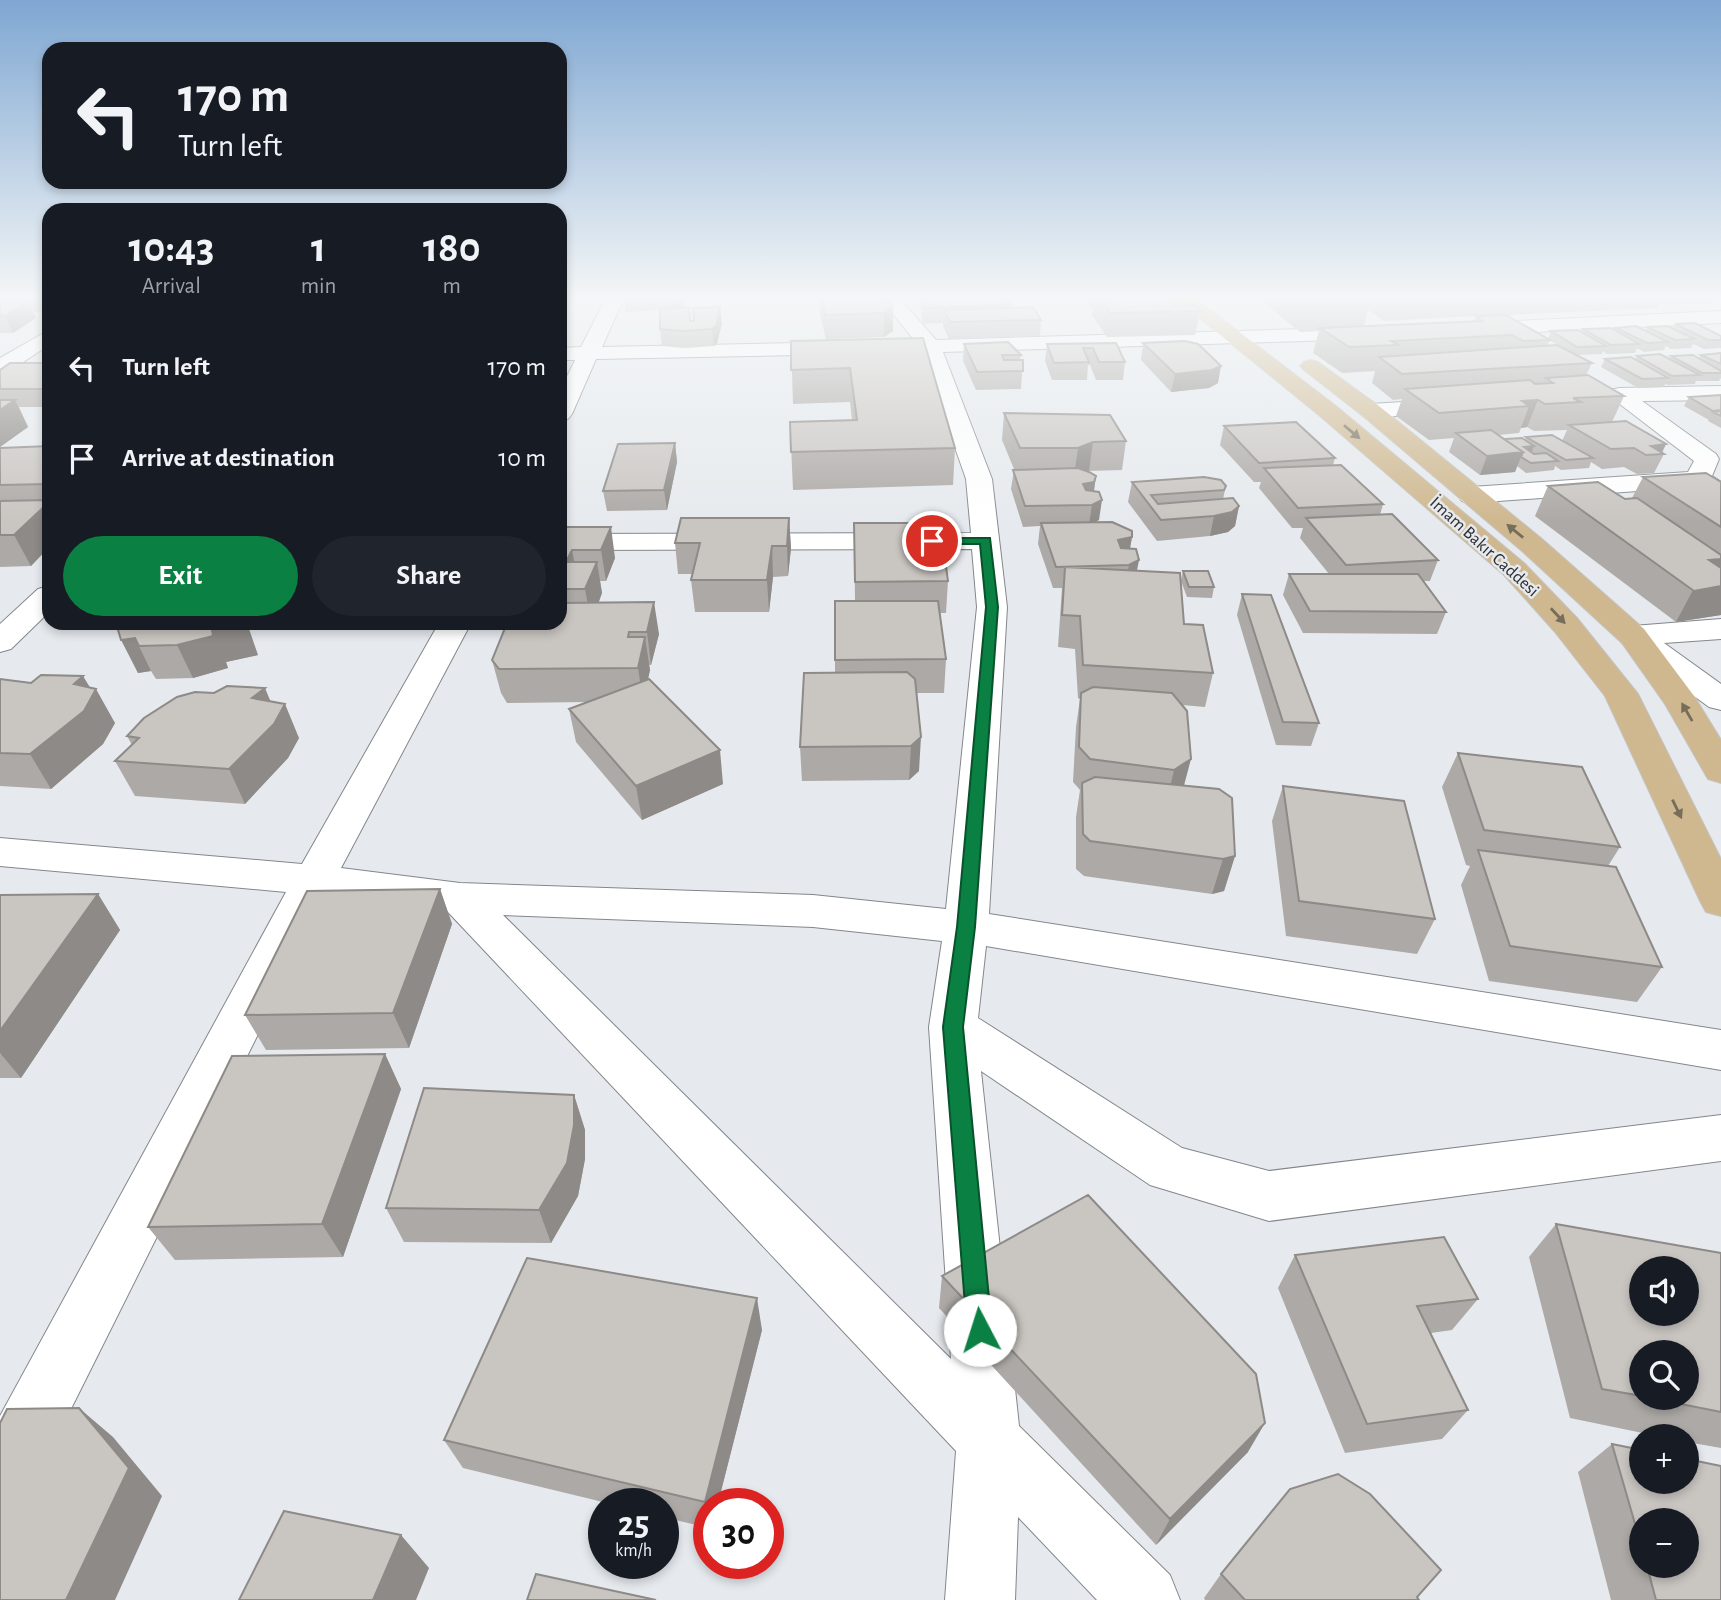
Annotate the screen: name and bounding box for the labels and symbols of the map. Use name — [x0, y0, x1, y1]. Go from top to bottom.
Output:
one-way arrow — [1344, 424, 1361, 439]
street label: İmam Bakır Caddesi — [1426, 492, 1543, 600]
pin — [902, 511, 962, 571]
one-way arrow — [1506, 523, 1524, 538]
one-way arrow — [1550, 607, 1566, 625]
one-way arrow — [1681, 703, 1693, 722]
one-way arrow — [1671, 799, 1682, 819]
position arrow — [943, 1293, 1017, 1367]
speed limit sign: 30 — [693, 1488, 784, 1579]

